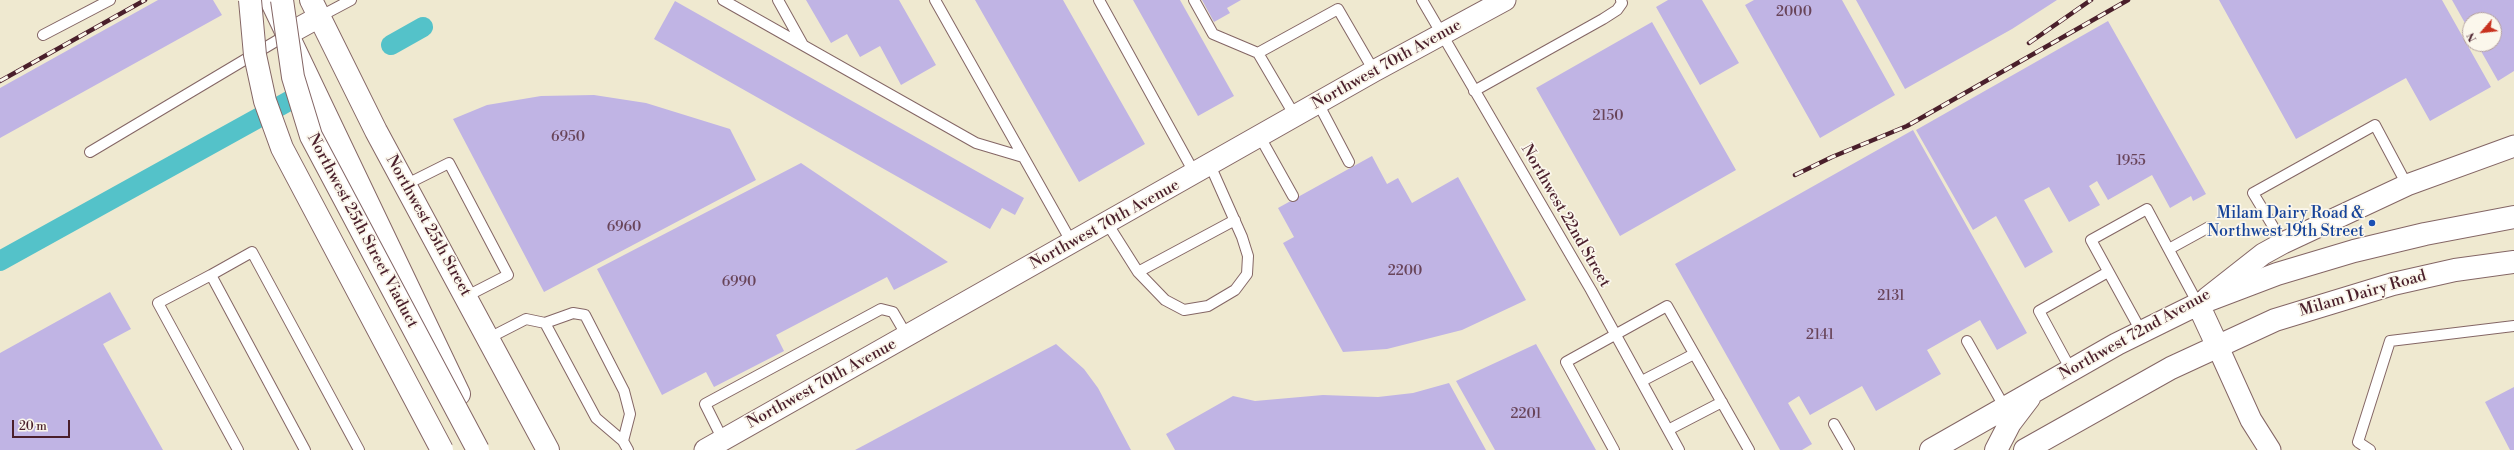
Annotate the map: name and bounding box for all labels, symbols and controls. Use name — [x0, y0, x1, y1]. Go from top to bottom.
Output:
house number: 2000 — [1776, 5, 1812, 21]
north arrow — [2462, 12, 2502, 52]
street label: Northwest 70th Avenue — [1309, 16, 1465, 114]
text: N — [2464, 30, 2481, 44]
house number: 2150 — [1592, 109, 1624, 125]
street label: Northwest 25th Street Viaduct — [302, 130, 422, 332]
house number: 6950 — [551, 130, 585, 146]
street label: Northwest 22nd Street — [1516, 141, 1614, 291]
street label: Northwest 25th Street — [381, 152, 475, 300]
house number: 1955 — [2116, 154, 2146, 170]
street label: Northwest 70th Avenue — [1027, 176, 1183, 274]
place label: Milam Dairy Road & Northwest 19th Street — [2207, 204, 2364, 242]
marker: Milam Dairy Road & Northwest 19th Street — [2367, 218, 2377, 228]
house number: 6960 — [607, 220, 641, 236]
house number: 2200 — [1388, 264, 1422, 280]
street label: Milam Dairy Road — [2297, 267, 2429, 321]
house number: 6990 — [722, 275, 756, 291]
street label: Northwest 72nd Avenue — [2056, 285, 2214, 385]
house number: 2131 — [1877, 289, 1905, 305]
house number: 2141 — [1806, 328, 1834, 344]
street label: Northwest 70th Avenue — [744, 335, 900, 433]
house number: 2201 — [1511, 407, 1541, 423]
scale bar — [14, 412, 72, 438]
text: 20 m — [19, 419, 47, 434]

